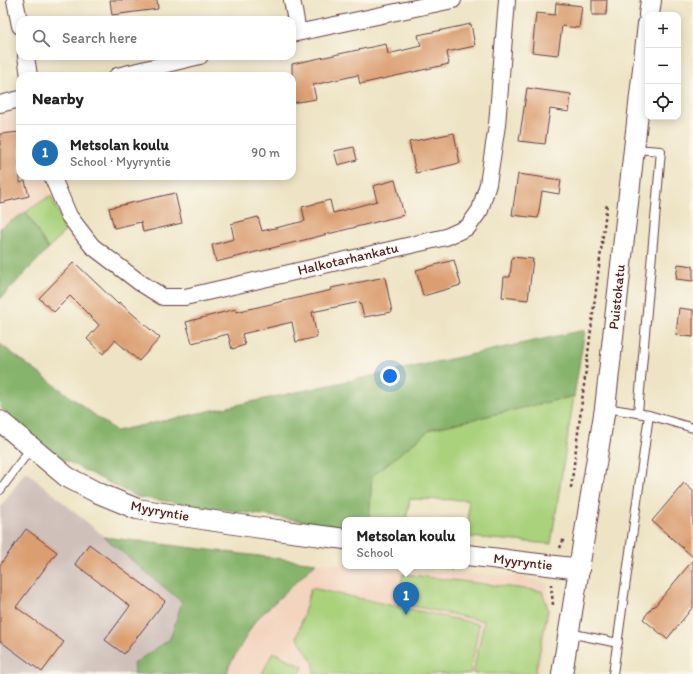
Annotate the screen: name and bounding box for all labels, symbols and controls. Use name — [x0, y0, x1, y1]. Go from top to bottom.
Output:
map controls — [645, 12, 681, 120]
button: + — [645, 12, 681, 48]
search box — [16, 16, 296, 60]
icon: search — [30, 27, 52, 49]
text: Search here — [62, 29, 137, 47]
button: − — [645, 48, 681, 84]
button: locate — [645, 84, 681, 120]
text: Nearby — [32, 88, 84, 108]
text: Metsolan koulu — [70, 136, 169, 154]
text: 1 — [42, 145, 48, 160]
text: 90 m — [251, 145, 280, 160]
text: School · Myyryntie — [70, 154, 171, 169]
street label: Halkotarhankatu — [296, 239, 400, 279]
street label: Puistokatu — [605, 263, 629, 330]
your location — [380, 366, 400, 386]
street label: Myyryntie — [129, 497, 191, 525]
popup — [342, 517, 470, 569]
text: Metsolan koulu — [357, 527, 455, 545]
text: School — [357, 545, 394, 560]
street label: Myyryntie — [493, 550, 554, 574]
pin: 1 — [393, 582, 419, 615]

